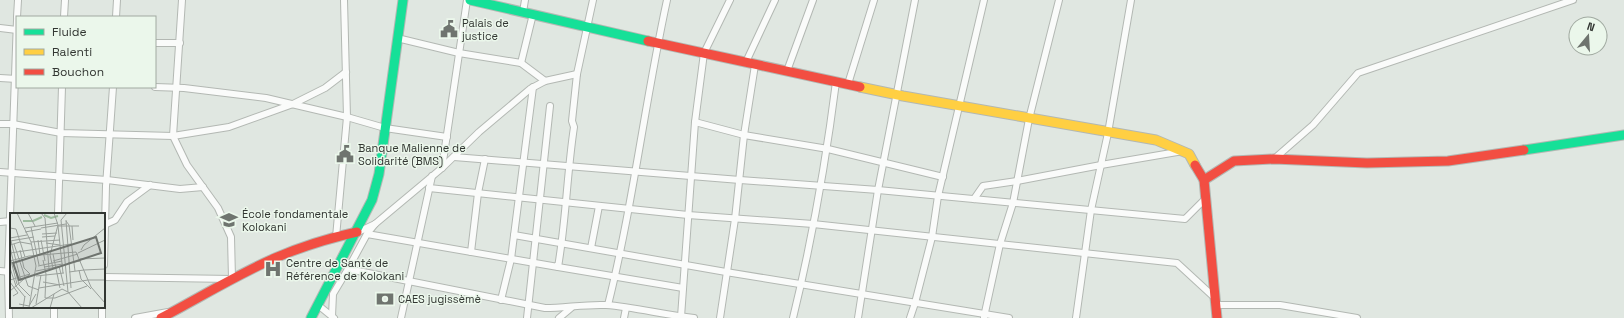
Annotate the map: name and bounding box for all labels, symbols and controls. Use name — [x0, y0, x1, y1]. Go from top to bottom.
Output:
legend — [16, 16, 156, 88]
place label: Palais de justice — [461, 16, 509, 43]
north arrow — [1568, 16, 1608, 56]
public building icon: Palais de justice — [439, 19, 459, 39]
text: N — [1585, 19, 1597, 34]
text: Fluide — [52, 24, 87, 40]
text: Ralenti — [52, 44, 92, 60]
text: Bouchon — [52, 64, 104, 80]
place label: Banque Malienne de Solidarité (BMS) — [358, 141, 466, 168]
public building icon: Banque Malienne de Solidarité (BMS) — [335, 144, 355, 164]
place label: École fondamentale Kolokani — [242, 207, 348, 234]
school or university icon: École fondamentale Kolokani — [219, 210, 239, 230]
inset map — [10, 213, 105, 308]
place label: Centre de Santé de Référence de Kolokani — [286, 256, 405, 283]
hospital icon: Centre de Santé de Référence de Kolokani — [263, 259, 283, 279]
bank icon: CAES jugissèmè — [375, 289, 395, 309]
place label: CAES jugissèmè — [398, 292, 481, 306]

